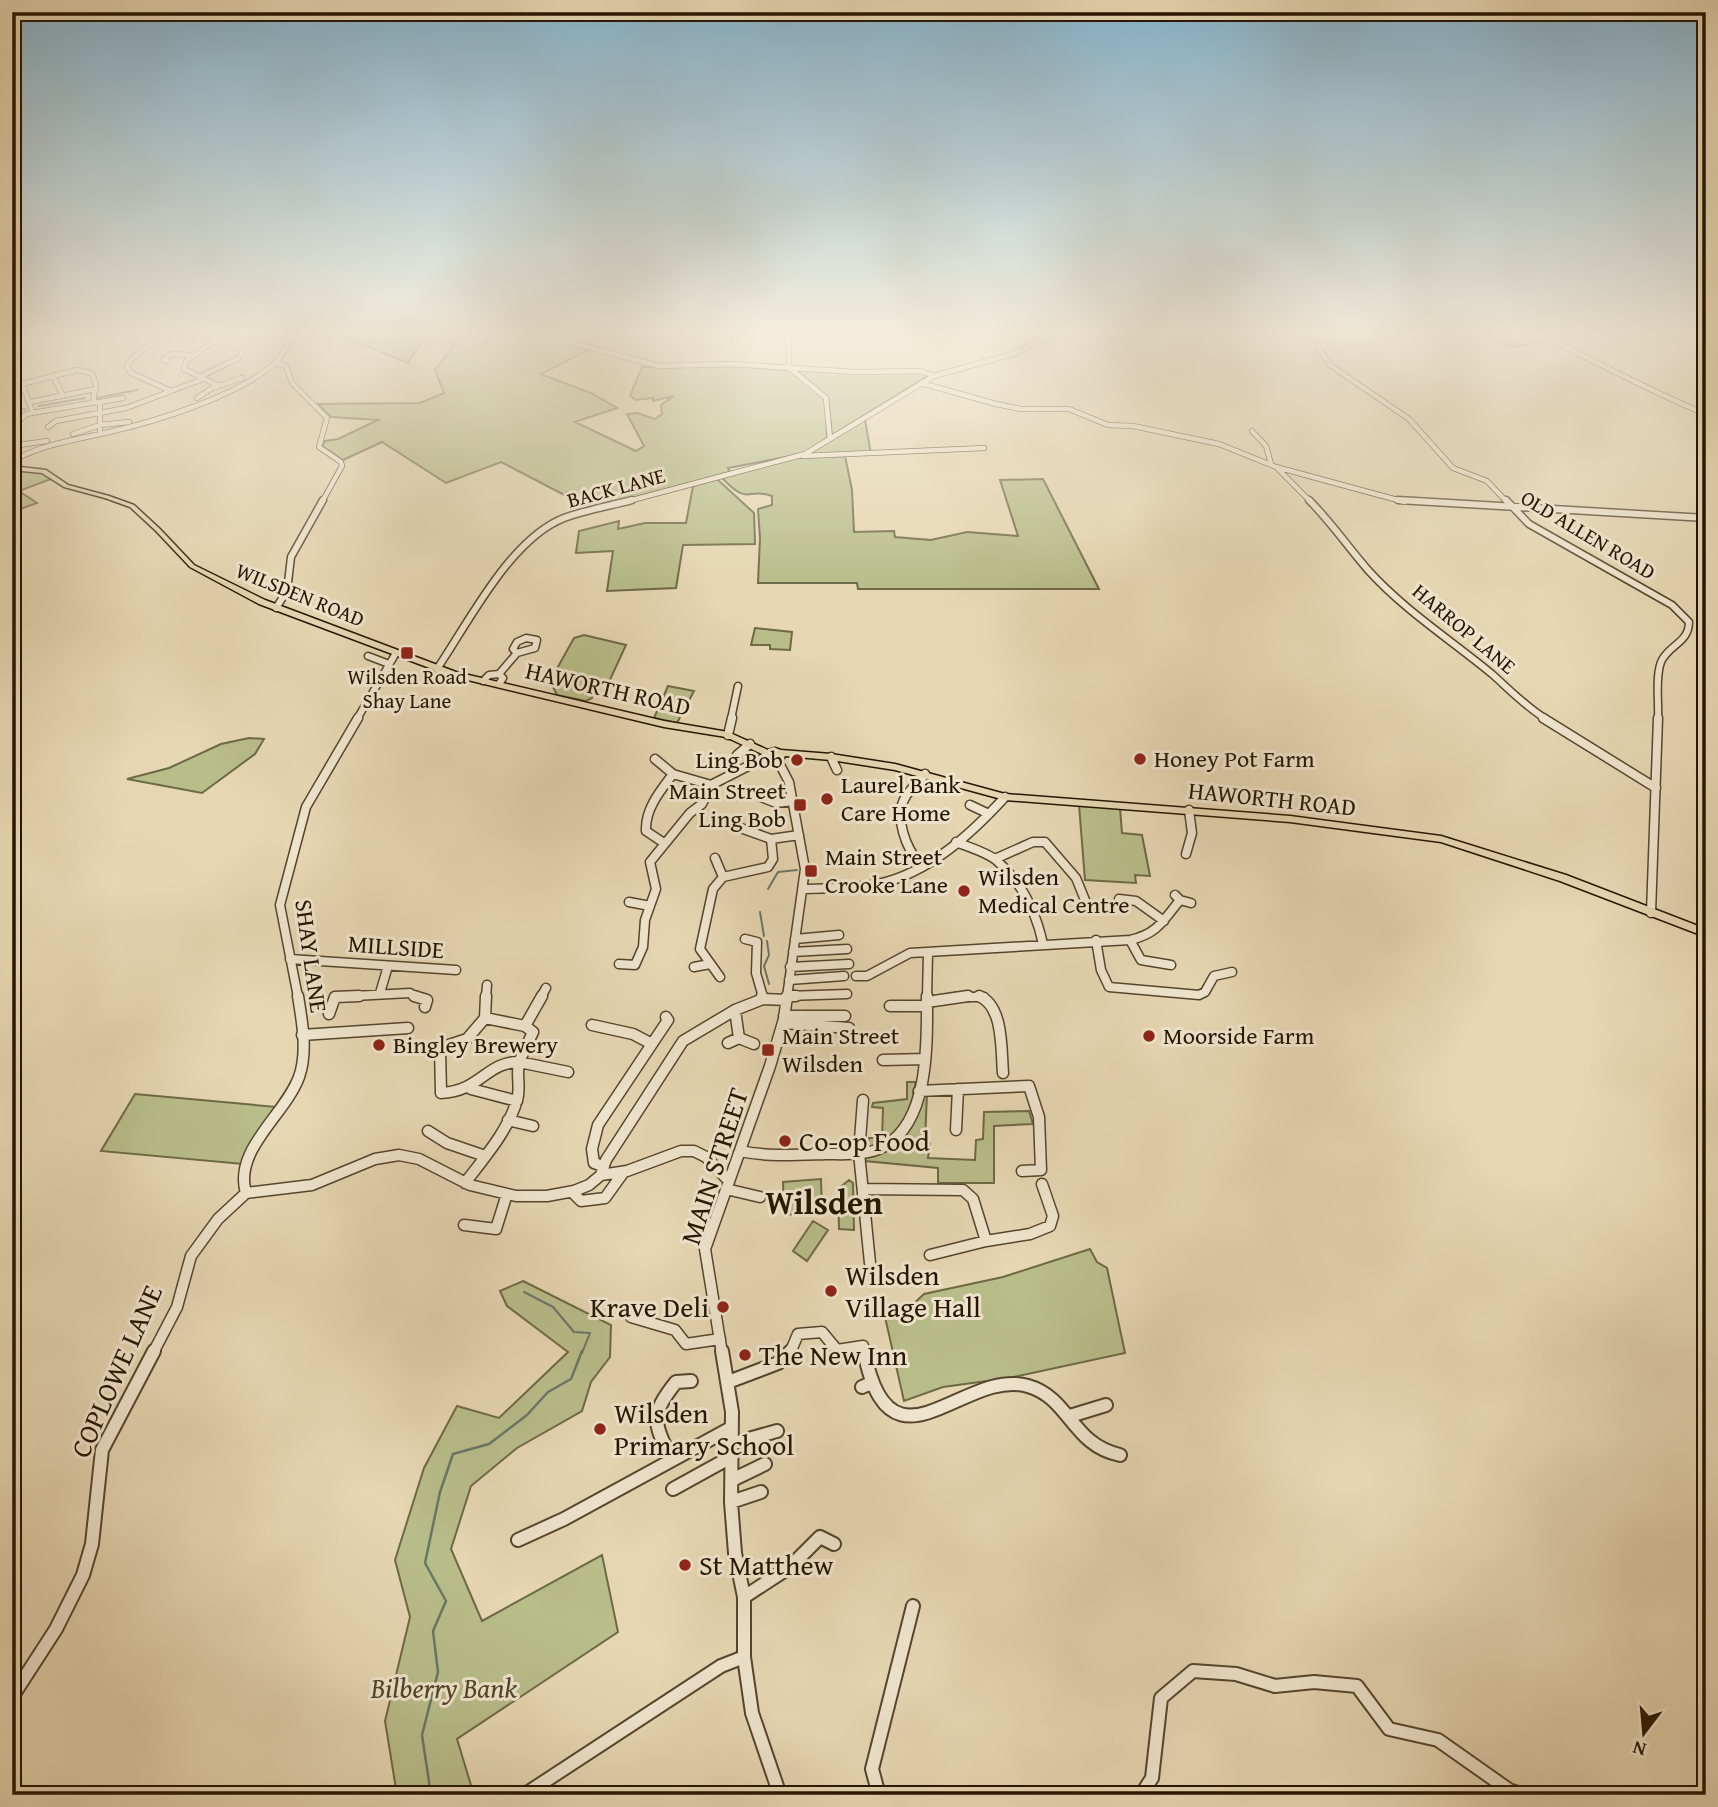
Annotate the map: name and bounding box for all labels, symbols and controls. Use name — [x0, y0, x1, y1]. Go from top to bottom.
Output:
street label: BACK LANE — [564, 459, 669, 515]
street label: OLD ALLEN ROAD — [1515, 482, 1662, 587]
street label: WILSDEN ROAD — [231, 555, 369, 634]
street label: HARROP LANE — [1406, 576, 1523, 681]
marker: Wilsden Road Shay Lane — [399, 645, 415, 661]
street label: HAWORTH ROAD — [522, 653, 694, 725]
place label: Wilsden Road Shay Lane — [347, 661, 467, 716]
place label: Honey Pot Farm — [1154, 741, 1315, 776]
place label: Ling Bob — [696, 742, 783, 777]
marker: Honey Pot Farm — [1132, 751, 1148, 767]
marker: Ling Bob — [789, 752, 805, 768]
place label: Laurel Bank Care Home — [841, 767, 961, 830]
street label: HAWORTH ROAD — [1186, 772, 1358, 825]
place label: Main Street Ling Bob — [669, 773, 787, 836]
marker: Laurel Bank Care Home — [819, 791, 835, 807]
marker: Main Street Ling Bob — [792, 797, 808, 813]
place label: Main Street Crooke Lane — [825, 839, 948, 902]
place label: Wilsden Medical Centre — [978, 859, 1130, 922]
marker: Main Street Crooke Lane — [803, 863, 819, 879]
marker: Wilsden Medical Centre — [956, 883, 972, 899]
street label: SHAY LANE — [286, 897, 337, 1015]
street label: MILLSIDE — [347, 926, 445, 967]
place label: Main Street Wilsden — [782, 1018, 900, 1081]
place label: Moorside Farm — [1163, 1018, 1315, 1053]
place label: Bingley Brewery — [393, 1027, 558, 1062]
marker: Moorside Farm — [1141, 1028, 1157, 1044]
marker: Bingley Brewery — [371, 1037, 387, 1053]
marker: Main Street Wilsden — [760, 1042, 776, 1058]
street label: MAIN STREET — [669, 1082, 758, 1249]
place label: Co-op Food — [799, 1120, 930, 1161]
marker: Co-op Food — [777, 1133, 793, 1149]
district label: Wilsden — [765, 1178, 883, 1226]
place label: Wilsden Village Hall — [845, 1254, 981, 1327]
street label: COPLOWE LANE — [59, 1278, 172, 1464]
marker: Wilsden Village Hall — [823, 1283, 839, 1299]
place label: Krave Deli — [590, 1286, 709, 1327]
marker: Krave Deli — [715, 1299, 731, 1315]
place label: The New Inn — [759, 1334, 908, 1375]
marker: The New Inn — [737, 1347, 753, 1363]
place label: Wilsden Primary School — [614, 1392, 794, 1465]
marker: Wilsden Primary School — [592, 1421, 608, 1437]
place label: St Matthew — [699, 1544, 834, 1585]
marker: St Matthew — [677, 1557, 693, 1573]
park label: Bilberry Bank — [370, 1667, 517, 1708]
north arrow — [1610, 1699, 1680, 1769]
text: N — [1629, 1734, 1649, 1765]

